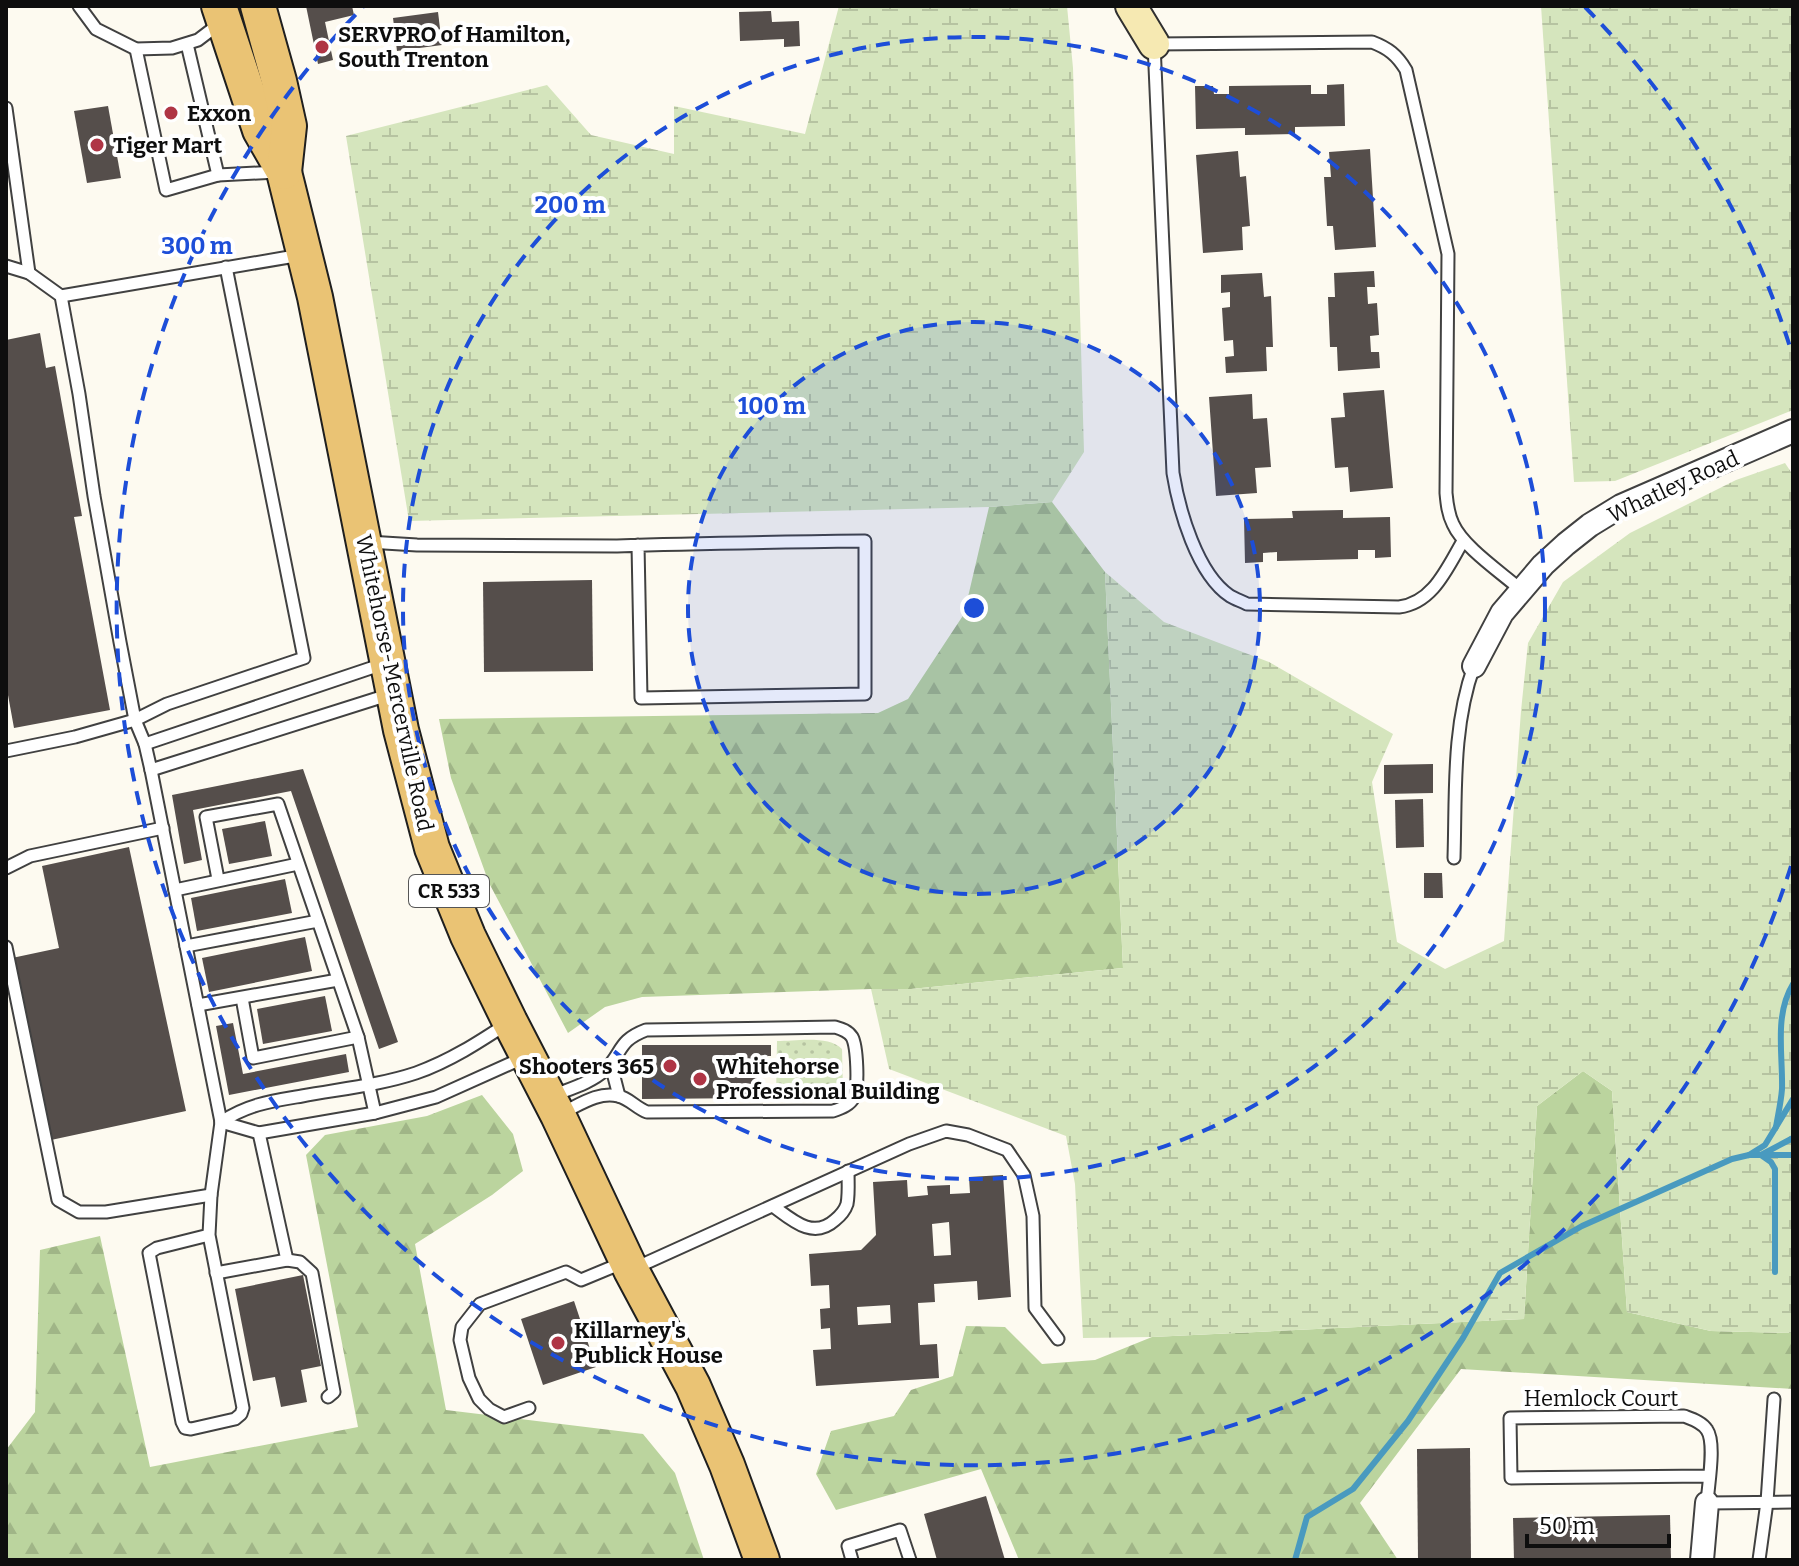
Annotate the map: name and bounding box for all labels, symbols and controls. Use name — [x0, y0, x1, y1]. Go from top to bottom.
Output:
place label: SERVPRO of Hamilton, South Trenton — [338, 21, 571, 73]
marker: SERVPRO of Hamilton, South Trenton — [313, 38, 331, 56]
place label: Exxon — [187, 100, 251, 127]
marker: Exxon — [162, 104, 180, 122]
place label: Tiger Mart — [113, 132, 222, 159]
marker: Tiger Mart — [88, 136, 106, 154]
text: 200 m — [534, 191, 606, 219]
text: 300 m — [161, 232, 233, 260]
text: 100 m — [738, 392, 806, 420]
street label: Whatley Road — [1603, 444, 1743, 529]
street label: Whitehorse-Mercerville Road — [350, 532, 439, 834]
centre of rings — [960, 594, 988, 622]
road number: CR 533 — [409, 875, 489, 907]
place label: Shooters 365 — [519, 1053, 654, 1080]
place label: Whitehorse Professional Building — [716, 1053, 940, 1105]
marker: Shooters 365 — [661, 1057, 679, 1075]
marker: Whitehorse Professional Building — [691, 1070, 709, 1088]
place label: Killarney's Publick House — [574, 1317, 723, 1369]
marker: Killarney's Publick House — [549, 1334, 567, 1352]
street label: Hemlock Court — [1524, 1385, 1678, 1412]
scale bar — [1527, 1498, 1669, 1548]
text: 50 m — [1539, 1512, 1595, 1540]

